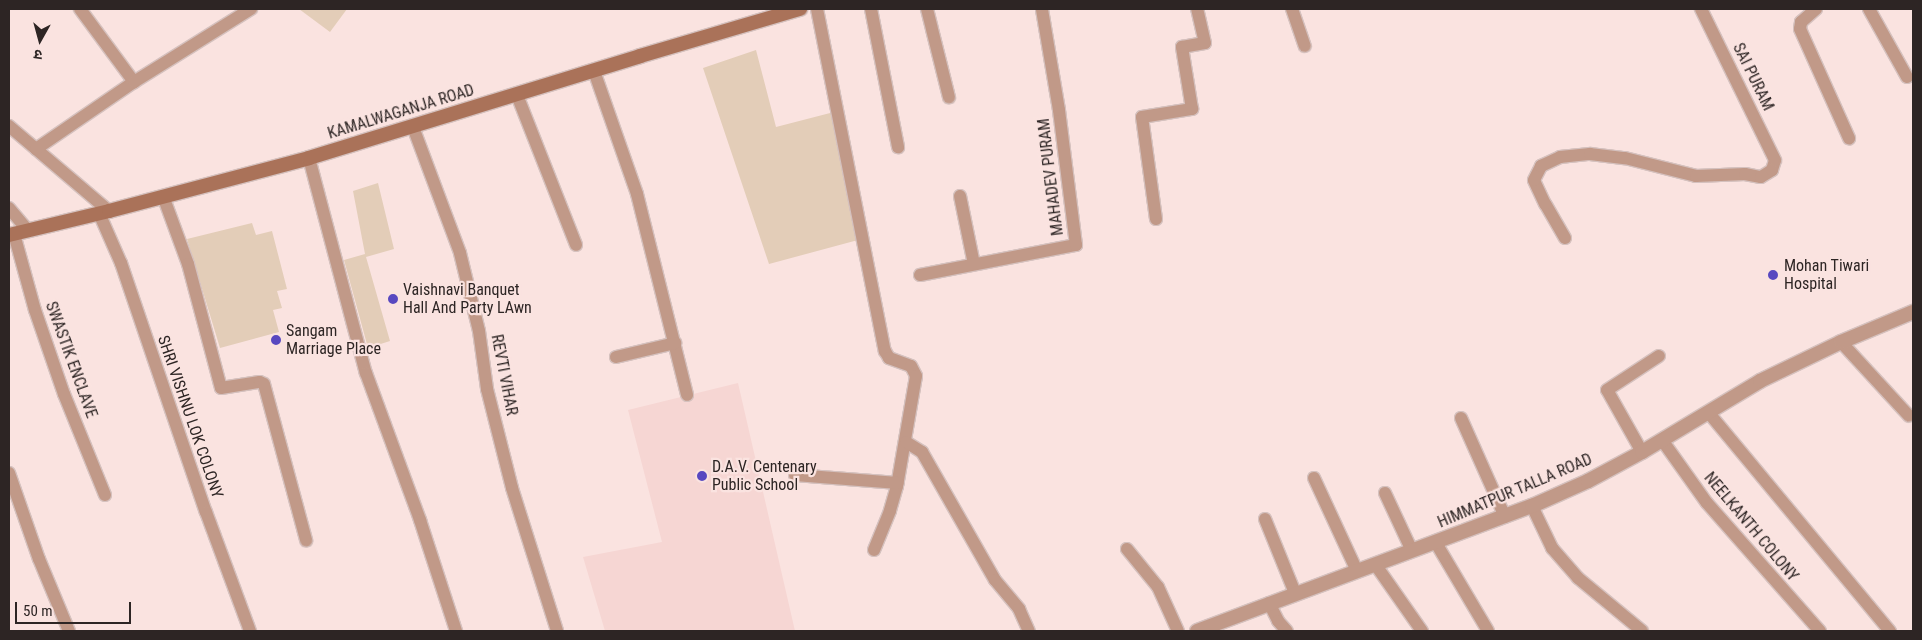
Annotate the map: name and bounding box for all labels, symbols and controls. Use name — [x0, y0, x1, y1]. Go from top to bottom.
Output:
north arrow — [15, 15, 65, 65]
street label: SAI PURAM — [1728, 40, 1778, 114]
text: उ — [33, 46, 43, 63]
street label: KAMALWAGANJA ROAD — [325, 81, 477, 143]
street label: MAHADEV PURAM — [1034, 117, 1068, 237]
place label: Mohan Tiwari Hospital — [1784, 256, 1870, 294]
marker: Mohan Tiwari Hospital — [1766, 268, 1780, 282]
place label: Vaishnavi Banquet Hall And Party LAwn — [403, 280, 532, 318]
marker: Vaishnavi Banquet Hall And Party LAwn — [387, 293, 399, 305]
street label: SWASTIK ENCLAVE — [41, 299, 101, 421]
place label: Sangam Marriage Place — [286, 321, 381, 359]
street label: SHRI VISHNU LOK COLONY — [153, 333, 227, 501]
street label: REVTI VIHAR — [487, 333, 521, 417]
marker: Sangam Marriage Place — [270, 334, 282, 346]
street label: HIMMATPUR TALLA ROAD — [1435, 450, 1595, 532]
place label: D.A.V. Centenary Public School — [712, 457, 817, 495]
street label: NEELKANTH COLONY — [1700, 469, 1802, 585]
marker: D.A.V. Centenary Public School — [696, 470, 708, 482]
scale bar — [18, 592, 134, 624]
text: 50 m — [23, 602, 53, 620]

